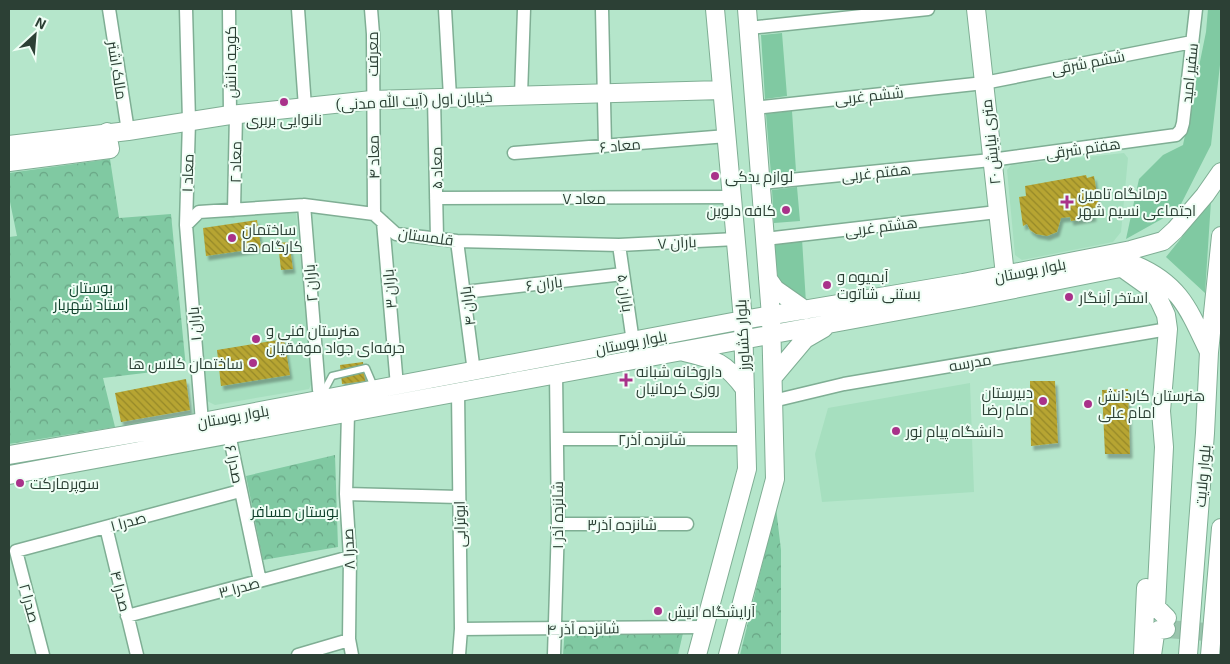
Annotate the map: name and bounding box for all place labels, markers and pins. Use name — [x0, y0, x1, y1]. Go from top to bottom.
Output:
marker: نانوایی بربری — [278, 96, 290, 108]
place label: نانوایی بربری — [246, 110, 322, 130]
place label: لوازم یدکی — [725, 167, 793, 187]
marker: لوازم یدکی — [709, 170, 721, 182]
place label: درمانگاه تامین اجتماعی نسیم شهر — [1077, 184, 1196, 221]
marker: درمانگاه تامین اجتماعی نسیم شهر — [1060, 195, 1074, 209]
place label: کافه دلوین — [707, 201, 776, 221]
marker: کافه دلوین — [780, 204, 792, 216]
place label: ساختمان کارگاه ها — [242, 220, 303, 256]
marker: ساختمان کارگاه ها — [226, 232, 238, 244]
place label: آبمیوه و بستنی شاتوت — [837, 267, 921, 304]
marker: آبمیوه و بستنی شاتوت — [821, 279, 833, 291]
place label: استخر آبنگار — [1078, 288, 1148, 307]
marker: استخر آبنگار — [1063, 291, 1075, 303]
place label: هنرستان فنی و حرفه‌ای جواد موفقیان — [266, 321, 405, 358]
marker: هنرستان فنی و حرفه‌ای جواد موفقیان — [250, 333, 262, 345]
place label: ساختمان کلاس ها — [128, 354, 243, 374]
marker: ساختمان کلاس ها — [247, 357, 259, 369]
place label: داروخانه شبانه روزی کرمانیان — [636, 362, 722, 399]
marker: داروخانه شبانه روزی کرمانیان — [620, 374, 632, 386]
place label: دبیرستان امام رضا — [982, 383, 1033, 420]
place label: هنرستان کاردانش امام علی — [1098, 386, 1205, 423]
marker: دبیرستان امام رضا — [1037, 395, 1049, 407]
marker: هنرستان کاردانش امام علی — [1082, 398, 1094, 410]
place label: دانشگاه پیام نور — [905, 422, 1004, 442]
marker: دانشگاه پیام نور — [890, 425, 902, 437]
place label: سوپرمارکت — [30, 474, 99, 494]
marker: سوپرمارکت — [14, 477, 26, 489]
place label: آرایشگاه انیش — [668, 602, 755, 622]
marker: آرایشگاه انیش — [652, 605, 664, 617]

